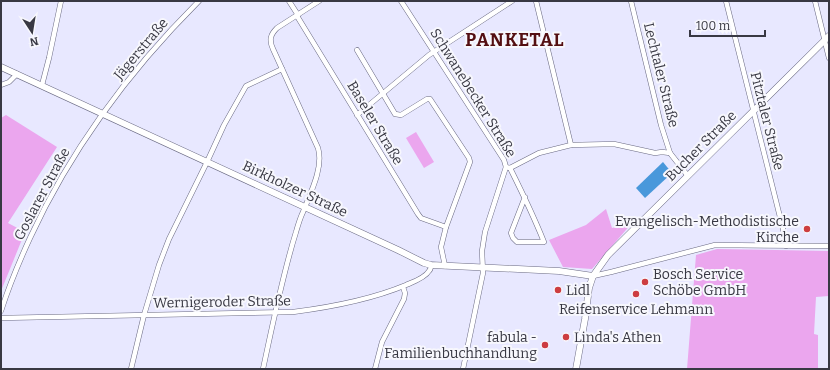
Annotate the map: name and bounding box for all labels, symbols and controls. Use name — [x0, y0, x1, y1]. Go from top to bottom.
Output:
north arrow — [12, 12, 52, 52]
scale bar — [690, 12, 765, 38]
street label: Jägerstraße — [110, 15, 172, 84]
text: 100 m — [696, 19, 731, 33]
street label: Lechtaler Straße — [640, 21, 682, 129]
street label: Schwanebecker Straße — [426, 25, 520, 161]
district label: PANKETAL — [465, 29, 565, 51]
text: N — [28, 34, 39, 49]
street label: Pitztaler Straße — [747, 70, 787, 172]
street label: Baseler Straße — [343, 78, 407, 168]
street label: Bucher Straße — [662, 107, 740, 185]
street label: Goslarer Straße — [10, 145, 74, 243]
street label: Birkholzer Straße — [240, 157, 350, 221]
place label: Evangelisch-Methodistische Kirche — [615, 213, 799, 246]
marker: Evangelisch-Methodistische Kirche — [802, 224, 812, 234]
place label: Bosch Service Schöbe GmbH — [653, 266, 746, 299]
marker: Bosch Service Schöbe GmbH — [640, 277, 650, 287]
place label: Lidl — [566, 282, 590, 299]
marker: Lidl — [553, 285, 563, 295]
marker: Reifenservice Lehmann — [631, 289, 641, 299]
street label: Wernigeroder Straße — [153, 292, 291, 312]
place label: Reifenservice Lehmann — [559, 301, 713, 318]
place label: fabula - Familienbuchhandlung — [384, 329, 537, 362]
place label: Linda's Athen — [574, 329, 661, 346]
marker: Linda's Athen — [561, 332, 571, 342]
marker: fabula - Familienbuchhandlung — [540, 340, 550, 350]

